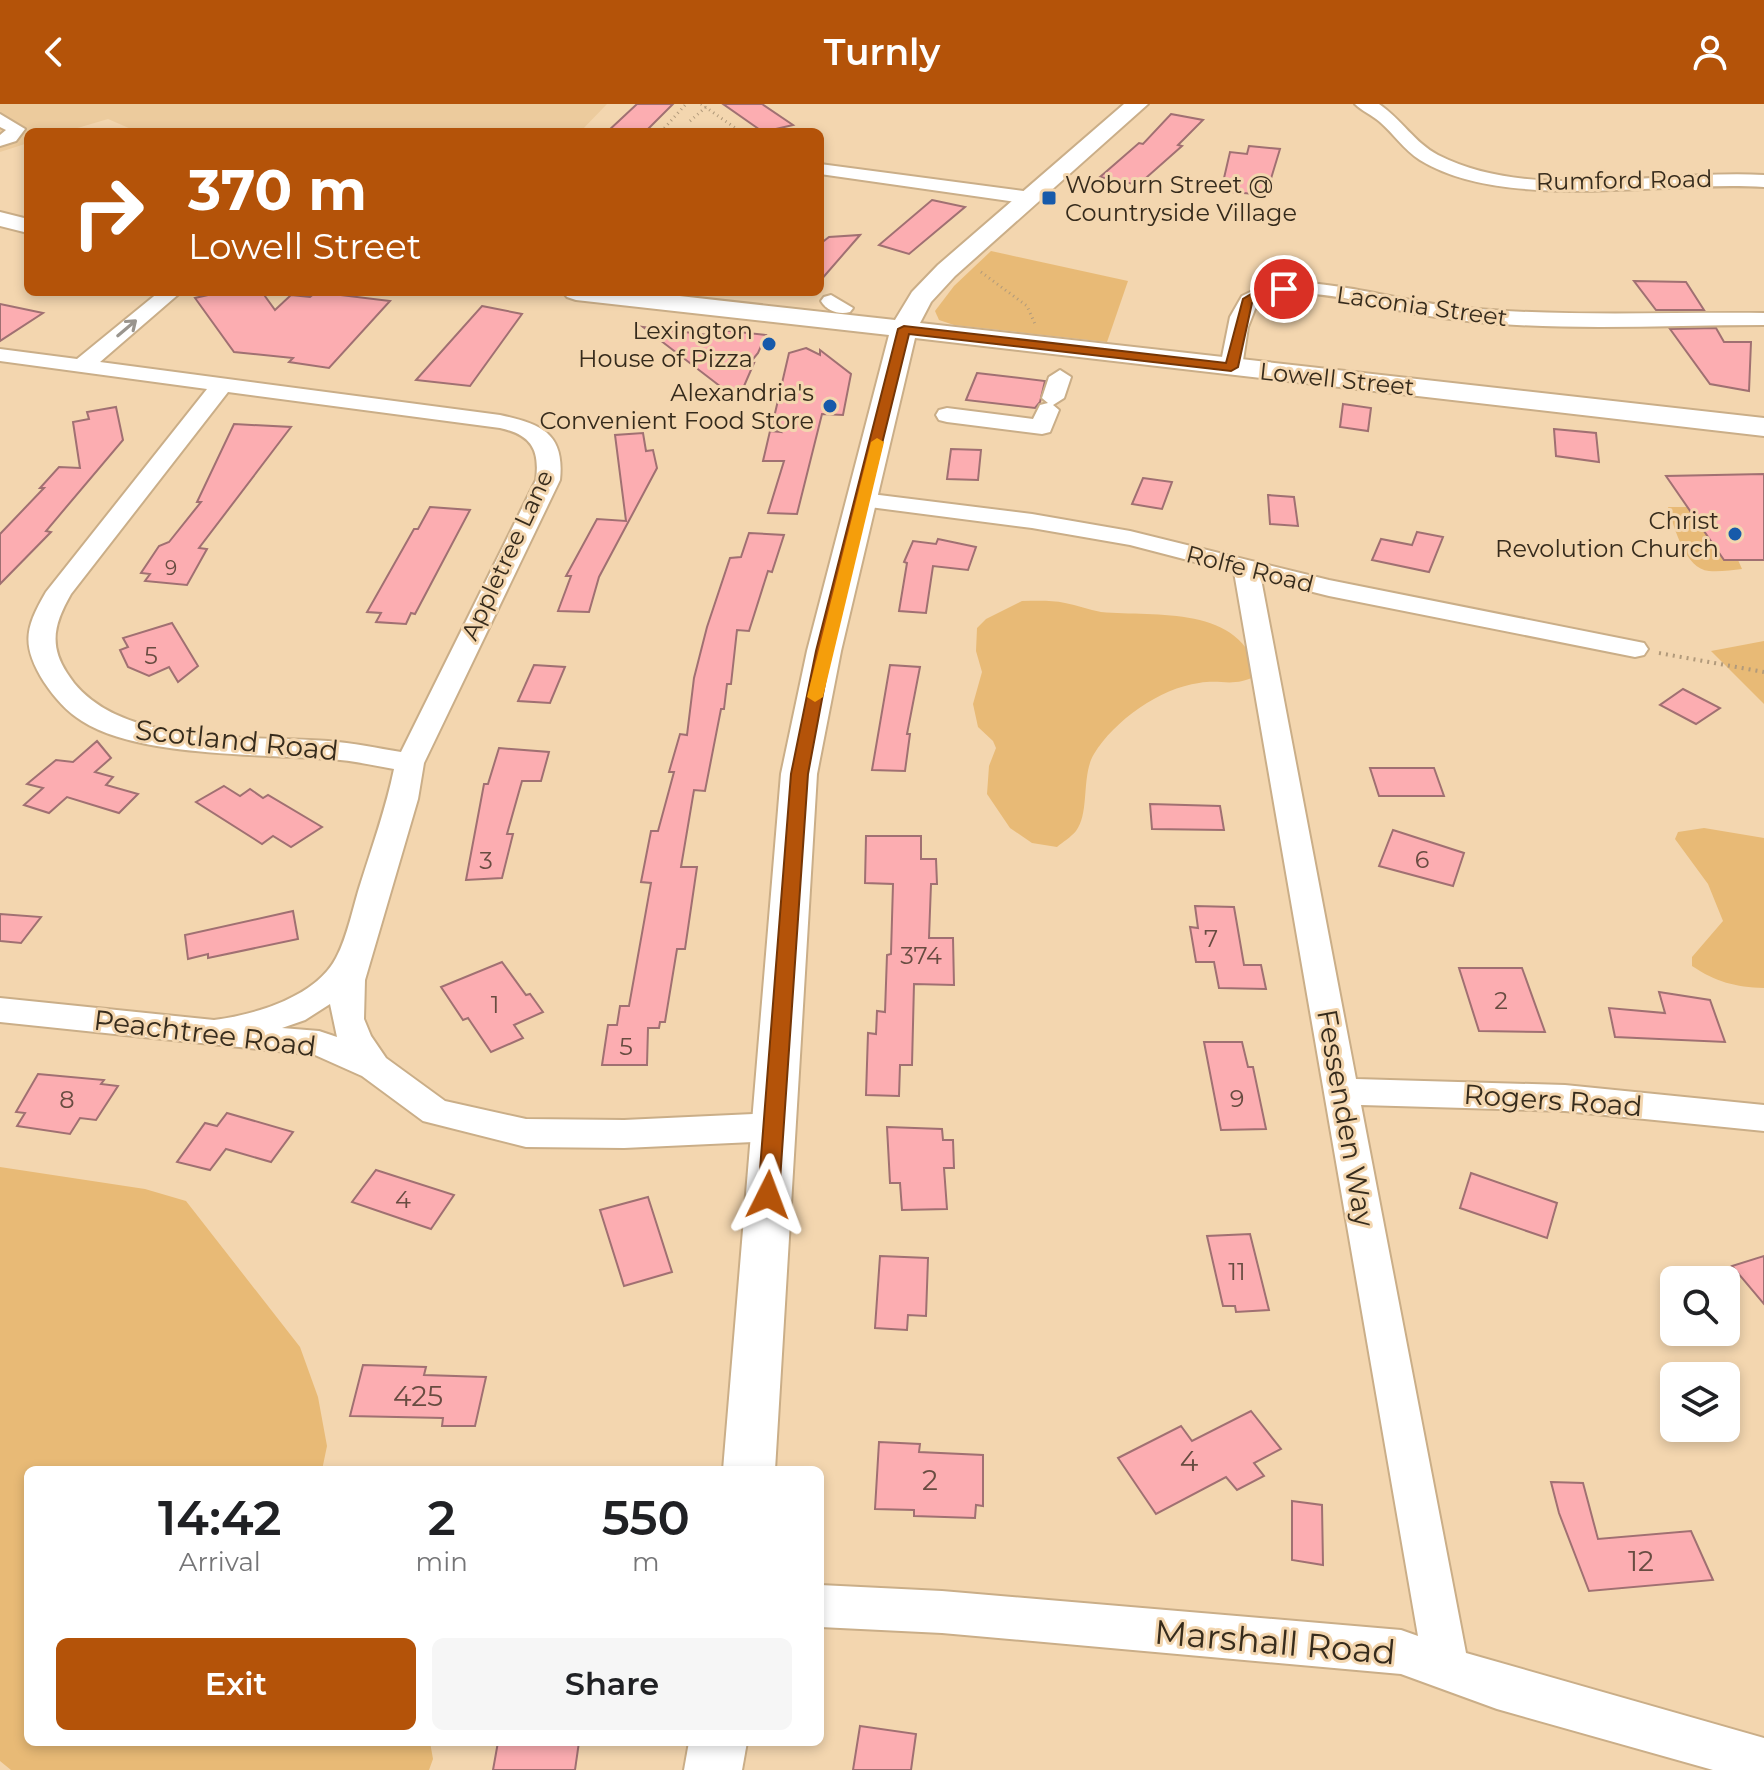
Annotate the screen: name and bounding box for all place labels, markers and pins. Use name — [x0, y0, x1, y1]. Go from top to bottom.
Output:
place label: Woburn Street @ Countryside Village — [1065, 170, 1297, 227]
marker: Woburn Street @ Countryside Village — [1040, 189, 1058, 207]
pin — [1250, 255, 1318, 323]
place label: Lexington House of Pizza — [578, 316, 753, 373]
marker: Lexington House of Pizza — [760, 335, 778, 353]
place label: Alexandria's Convenient Food Store — [540, 378, 814, 435]
marker: Alexandria's Convenient Food Store — [821, 397, 839, 415]
place label: Christ Revolution Church — [1495, 506, 1719, 563]
marker: Christ Revolution Church — [1726, 525, 1744, 543]

